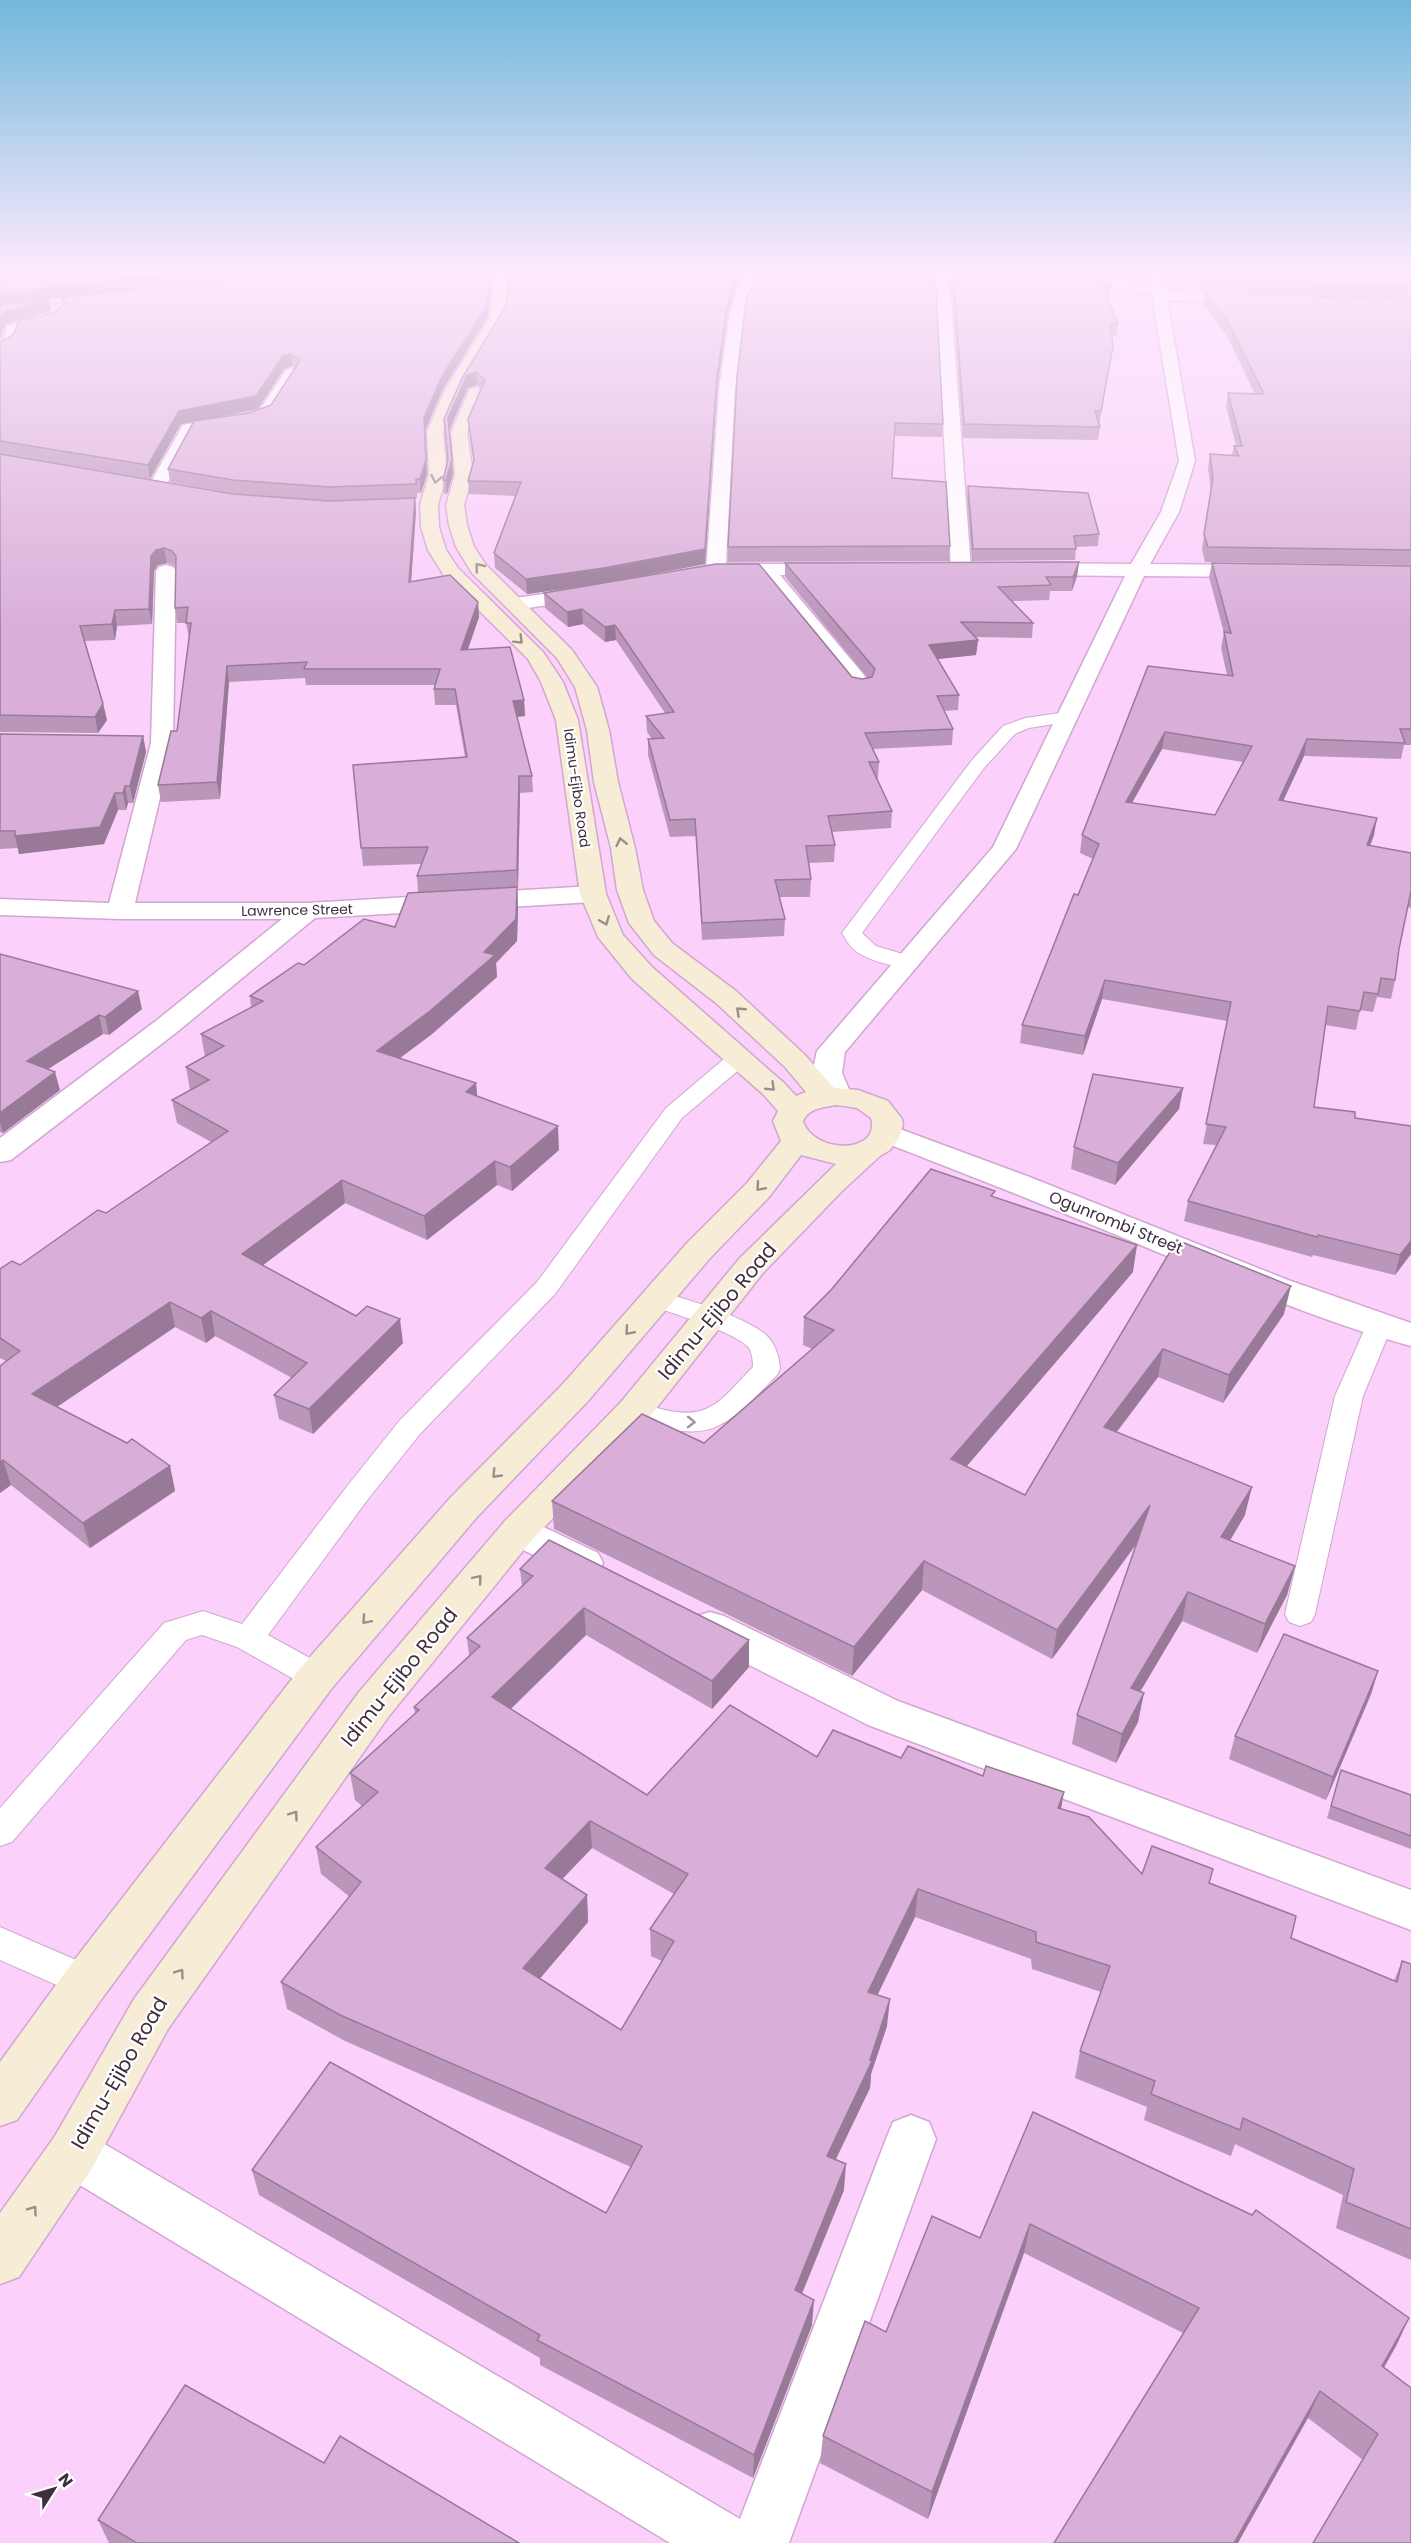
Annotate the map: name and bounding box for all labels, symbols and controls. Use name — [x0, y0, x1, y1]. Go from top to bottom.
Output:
one-way arrow — [430, 474, 443, 484]
one-way arrow — [475, 563, 486, 574]
one-way arrow — [513, 633, 523, 644]
street label: Idimu-Ejibo Road — [559, 727, 595, 849]
one-way arrow — [615, 838, 628, 848]
street label: Lawrence Street — [241, 899, 353, 921]
one-way arrow — [598, 915, 610, 926]
one-way arrow — [737, 1007, 748, 1018]
one-way arrow — [764, 1080, 775, 1091]
one-way arrow — [756, 1180, 767, 1191]
street label: Ogunrombi Street — [1045, 1185, 1186, 1260]
street label: Idimu-Ejibo Road — [651, 1236, 783, 1386]
one-way arrow — [625, 1325, 636, 1335]
one-way arrow — [687, 1416, 696, 1428]
one-way arrow — [492, 1468, 503, 1478]
one-way arrow — [471, 1574, 482, 1585]
street label: Idimu-Ejibo Road — [334, 1602, 464, 1752]
one-way arrow — [363, 1613, 374, 1624]
one-way arrow — [287, 1811, 298, 1822]
one-way arrow — [173, 1969, 184, 1980]
street label: Idimu-Ejibo Road — [64, 1992, 174, 2154]
one-way arrow — [26, 2206, 37, 2217]
north arrow — [24, 2459, 84, 2519]
text: N — [53, 2469, 78, 2492]

